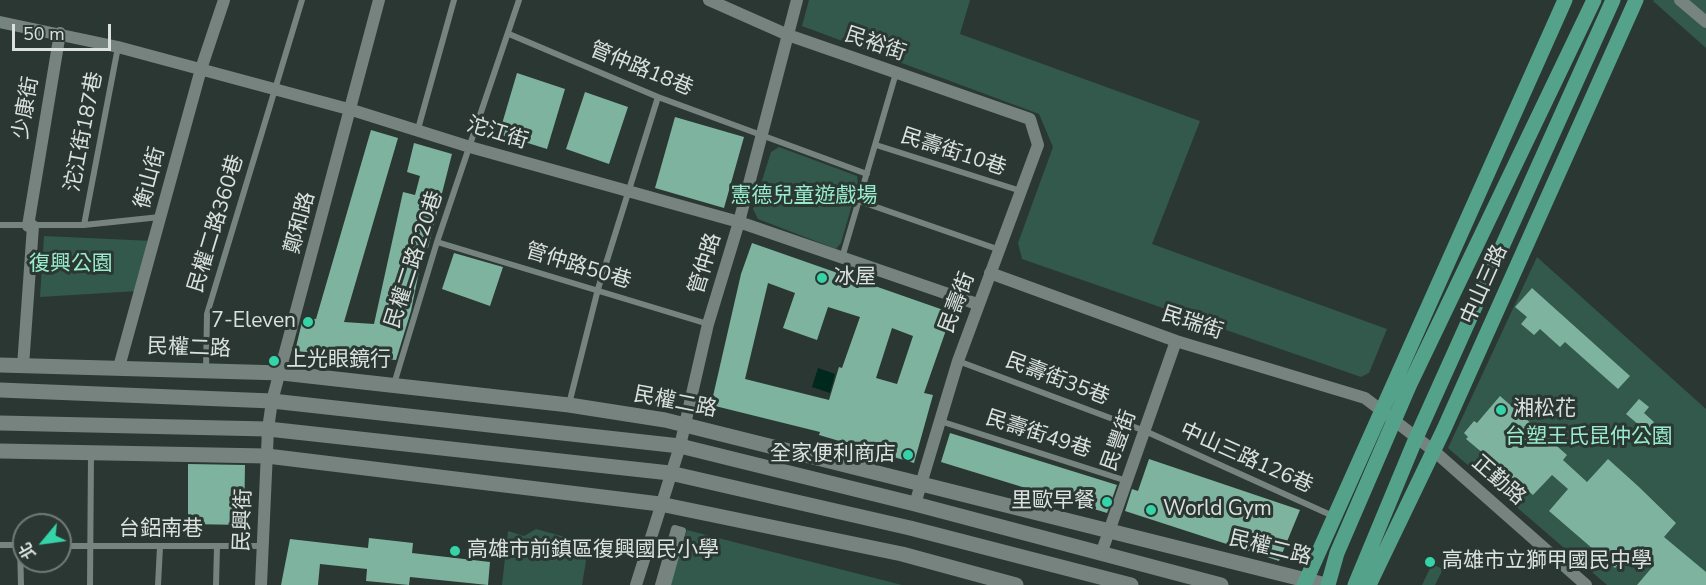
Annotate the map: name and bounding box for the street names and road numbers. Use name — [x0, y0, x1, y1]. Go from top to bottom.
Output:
street label: 民裕街 — [841, 23, 909, 67]
street label: 管仲路18巷 — [586, 38, 696, 102]
street label: 沱江街187巷 — [61, 70, 109, 194]
street label: 少康街 — [9, 75, 45, 141]
street label: 沱江街 — [463, 113, 531, 155]
street label: 民壽街10巷 — [897, 124, 1009, 182]
street label: 衡山街 — [131, 144, 171, 212]
street label: 民權二路360巷 — [184, 152, 250, 296]
street label: 民權二路220巷 — [381, 188, 449, 332]
street label: 鄭和路 — [281, 189, 321, 257]
street label: 管仲路 — [685, 230, 727, 298]
street label: 管仲路50巷 — [522, 239, 634, 295]
street label: 中山三路 — [1456, 242, 1514, 328]
street label: 民壽街 — [935, 269, 981, 337]
street label: 民瑞街 — [1158, 302, 1226, 346]
street label: 民權二路 — [147, 335, 231, 363]
street label: 民壽街35巷 — [1002, 349, 1112, 411]
street label: 民權二路 — [631, 383, 719, 423]
street label: 民壽街49巷 — [982, 406, 1094, 464]
street label: 民豐街 — [1097, 407, 1143, 475]
street label: 中山三路126巷 — [1176, 418, 1316, 500]
street label: 正勤路 — [1466, 451, 1530, 511]
street label: 民興街 — [230, 488, 258, 552]
street label: 台鋁南巷 — [119, 517, 203, 543]
street label: 民權二路 — [1226, 527, 1314, 571]

